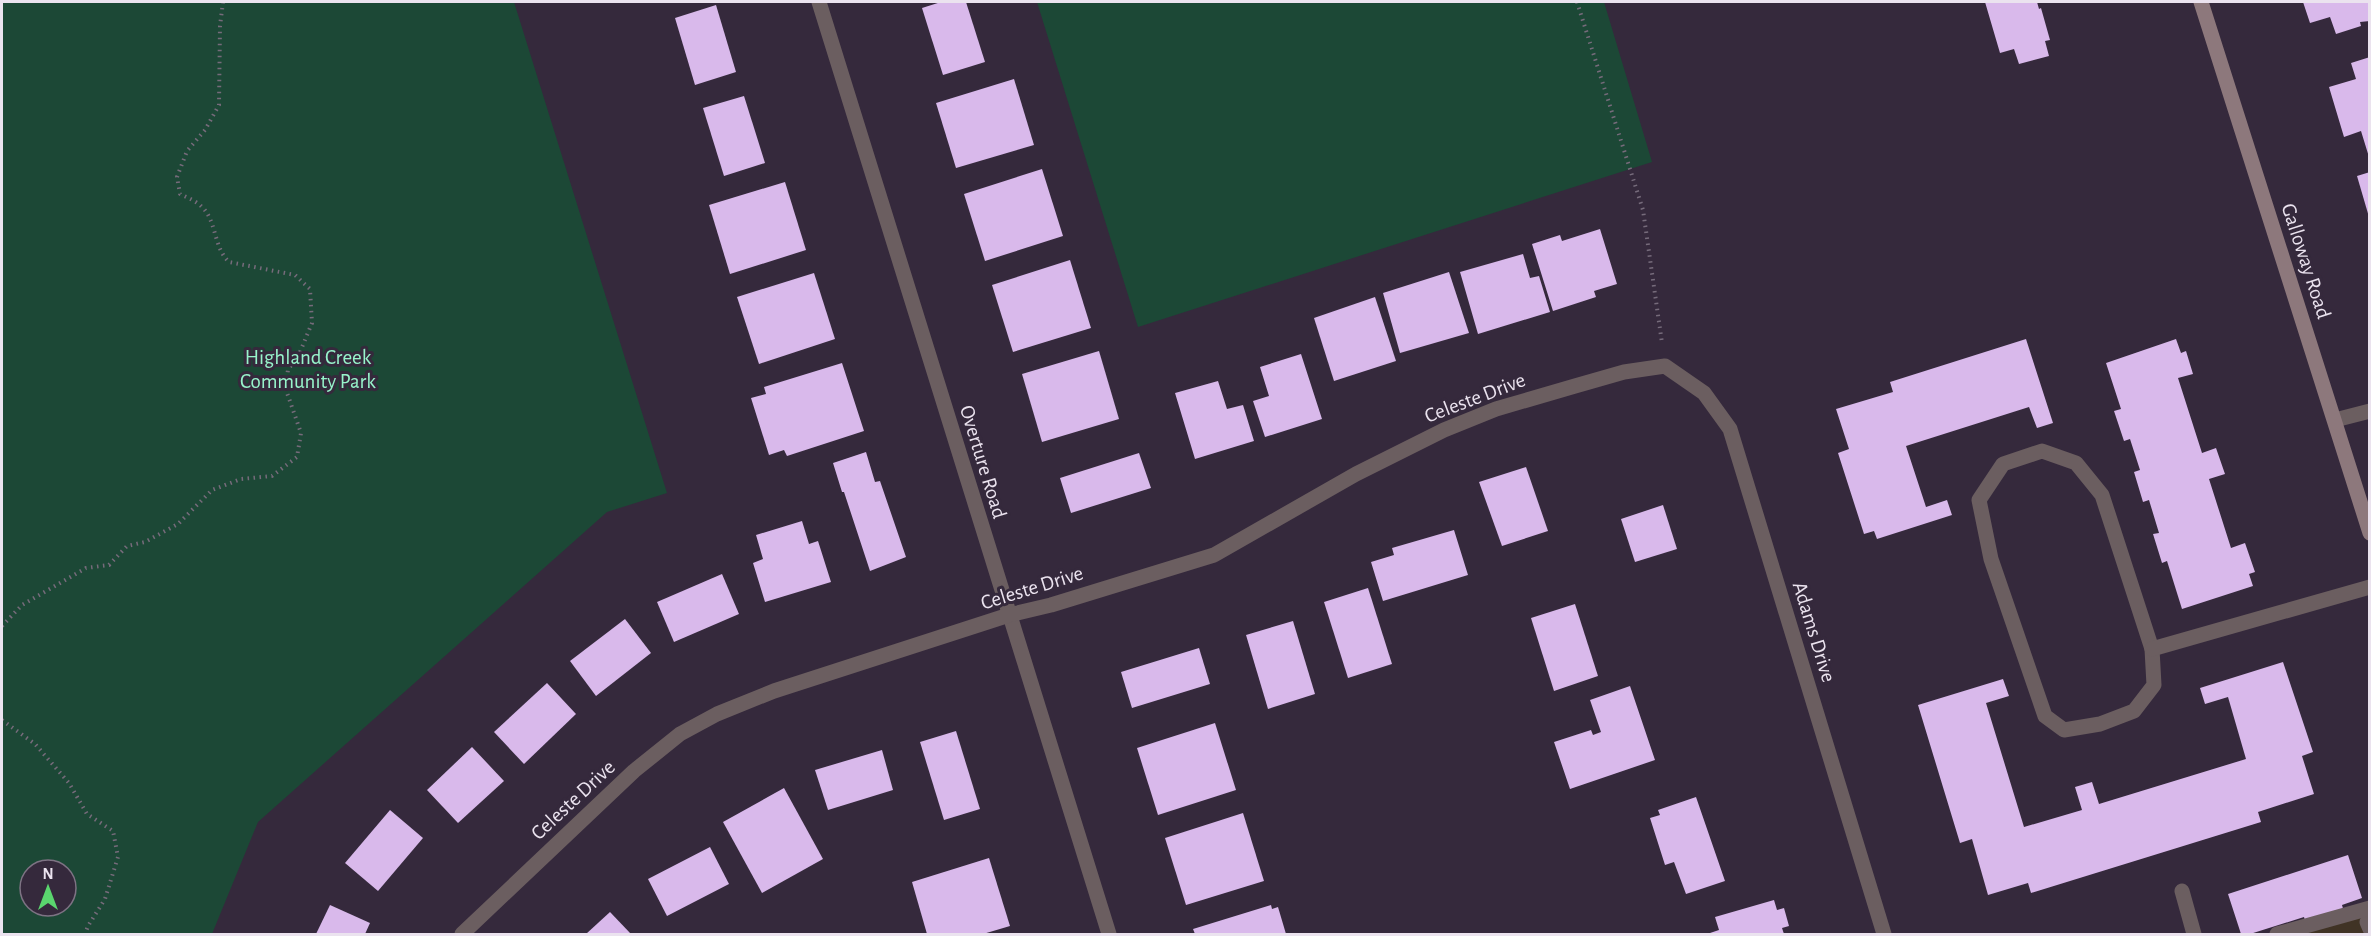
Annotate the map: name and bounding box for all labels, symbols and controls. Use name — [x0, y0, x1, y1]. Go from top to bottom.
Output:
street label: Galloway Road — [2277, 201, 2335, 321]
park label: Highland Creek Community Park — [240, 347, 376, 392]
street label: Celeste Drive — [1422, 369, 1528, 427]
street label: Overture Road — [956, 403, 1010, 521]
street label: Celeste Drive — [978, 562, 1086, 614]
street label: Adams Drive — [1789, 579, 1839, 685]
street label: Celeste Drive — [527, 756, 619, 844]
north arrow — [18, 858, 78, 918]
text: N — [42, 866, 54, 882]

